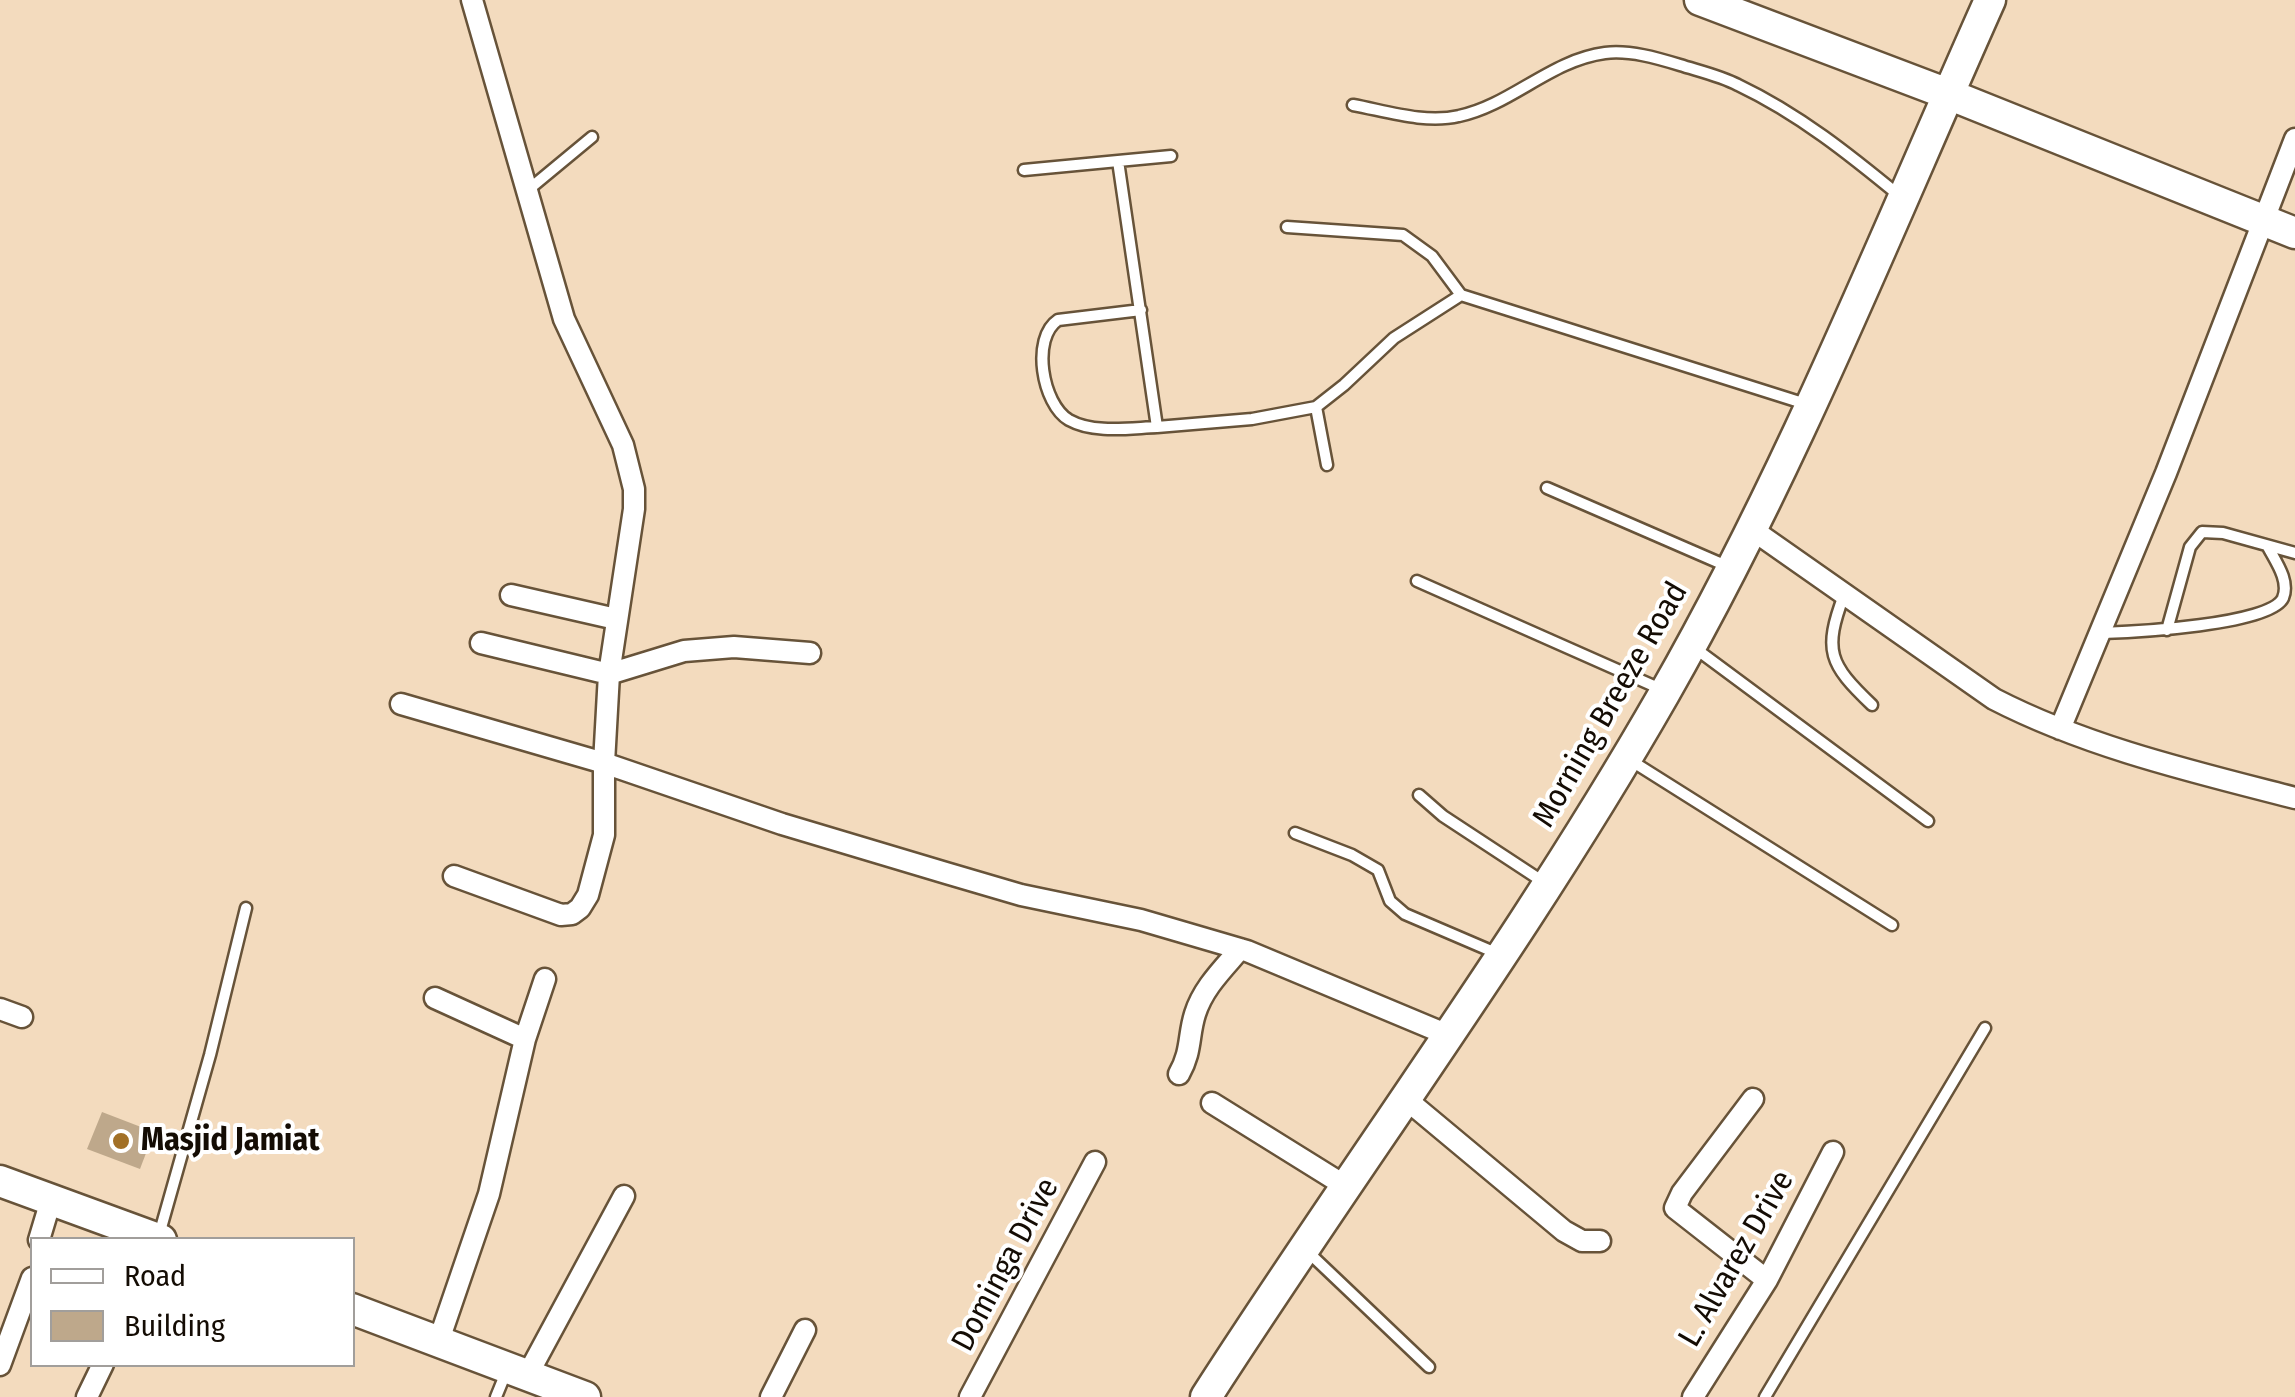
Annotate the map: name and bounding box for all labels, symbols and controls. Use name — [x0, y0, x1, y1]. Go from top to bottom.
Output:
street label: Morning Breeze Road — [1525, 576, 1697, 834]
place label: Masjid Jamiat — [141, 1122, 320, 1160]
marker: Masjid Jamiat — [110, 1130, 132, 1152]
street label: L. Alvarez Drive — [1671, 1164, 1803, 1354]
street label: Dominga Drive — [944, 1172, 1068, 1358]
legend — [30, 1237, 355, 1367]
text: Road — [124, 1258, 186, 1294]
text: Building — [124, 1308, 225, 1344]

